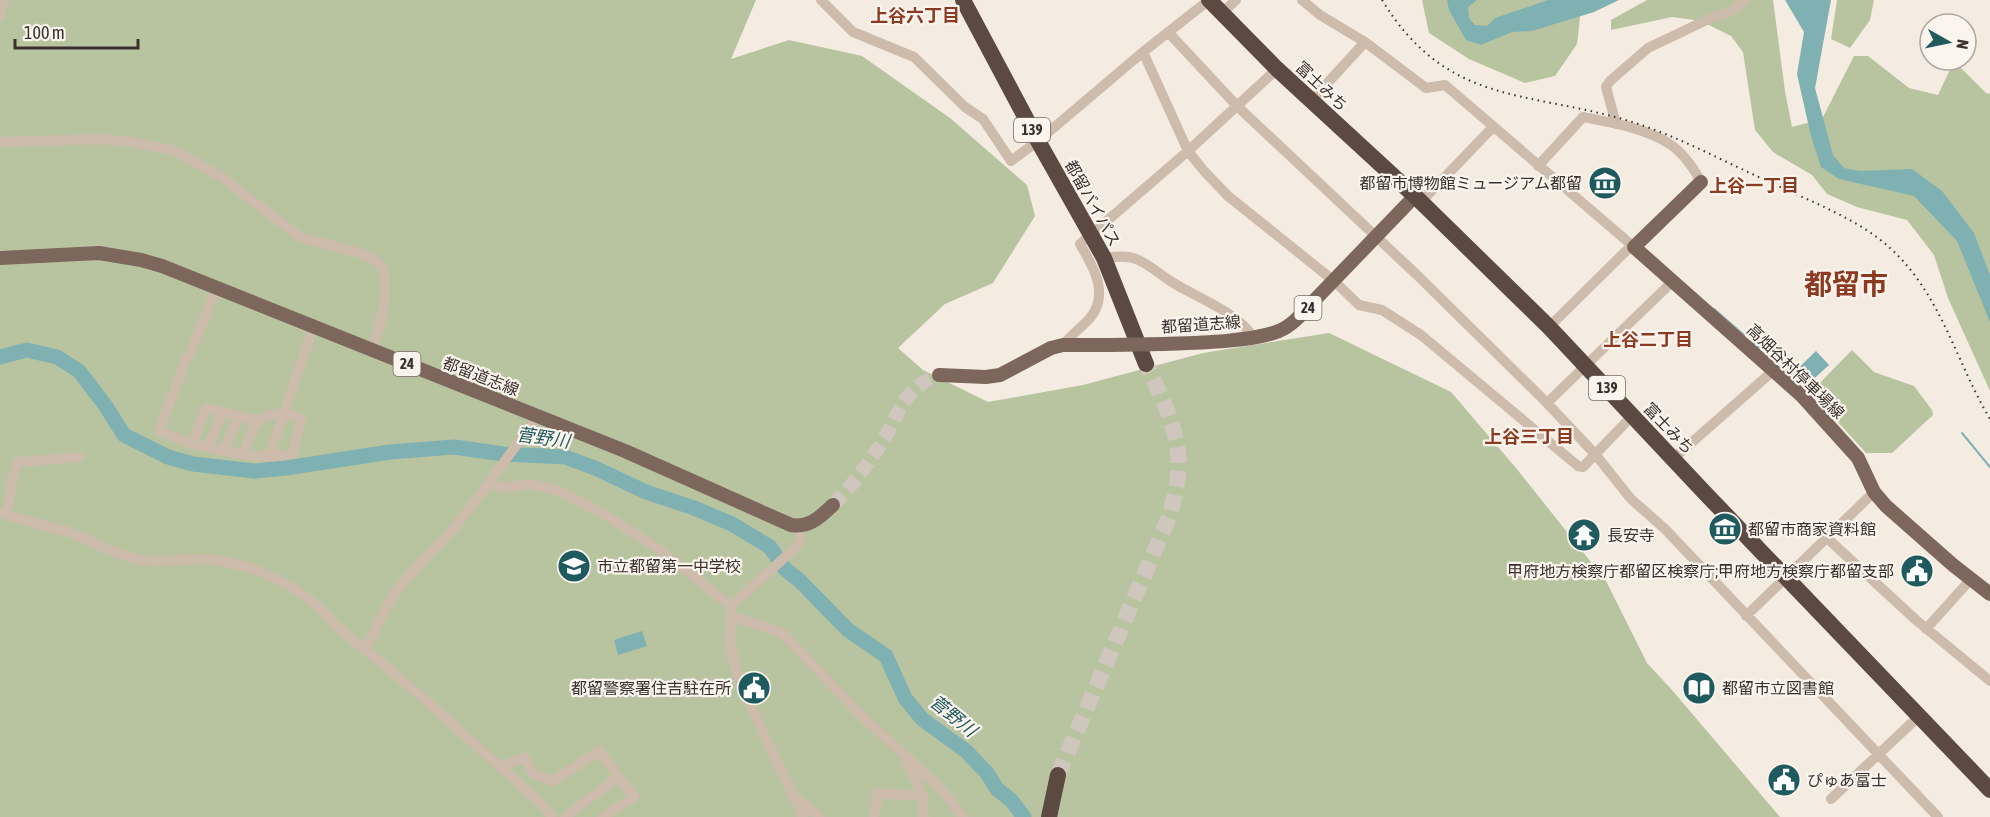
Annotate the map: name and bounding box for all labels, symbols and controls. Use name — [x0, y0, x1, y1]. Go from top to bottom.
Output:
district label: 上谷六丁目 — [870, 5, 960, 26]
scale bar — [15, 12, 138, 50]
north arrow — [1918, 12, 1978, 72]
text: 100 m — [24, 22, 65, 43]
text: N — [1953, 38, 1972, 50]
street label: 富士みち — [1292, 58, 1352, 114]
road number: 139 — [1014, 118, 1050, 142]
street label: 都留バイパス — [1062, 157, 1124, 249]
museum icon: 都留市博物館ミュージアム都留 — [1587, 165, 1623, 201]
place label: 都留市博物館ミュージアム都留 — [1359, 174, 1582, 192]
district label: 上谷一丁目 — [1709, 175, 1799, 196]
district label: 都留市 — [1804, 268, 1888, 300]
road number: 24 — [1294, 296, 1322, 320]
street label: 都留道志線 — [1160, 312, 1242, 336]
street label: 高畑谷村停車場線 — [1744, 320, 1848, 422]
district label: 上谷二丁目 — [1603, 329, 1693, 350]
road number: 24 — [394, 352, 420, 376]
street label: 都留道志線 — [440, 353, 522, 399]
road number: 139 — [1589, 376, 1625, 400]
street label: 富士みち — [1640, 399, 1698, 457]
water label: 菅野川 — [515, 423, 573, 452]
district label: 上谷三丁目 — [1484, 426, 1574, 447]
museum icon: 都留市商家資料館 — [1707, 511, 1743, 547]
temple icon: 長安寺 — [1566, 517, 1602, 553]
place label: 都留市商家資料館 — [1748, 520, 1876, 538]
place label: 長安寺 — [1607, 526, 1655, 544]
school or university icon: 市立都留第一中学校 — [556, 548, 592, 584]
public building icon: 甲府地方検察庁都留区検察庁;甲府地方検察庁都留支部 — [1899, 553, 1935, 589]
place label: 市立都留第一中学校 — [597, 557, 741, 575]
place label: 甲府地方検察庁都留区検察庁;甲府地方検察庁都留支部 — [1507, 562, 1894, 580]
public building icon: 都留警察署住吉駐在所 — [736, 670, 772, 706]
library icon: 都留市立図書館 — [1681, 670, 1717, 706]
place label: 都留警察署住吉駐在所 — [571, 679, 731, 697]
place label: 都留市立図書館 — [1722, 679, 1834, 697]
water label: 菅野川 — [926, 690, 982, 742]
public building icon: ぴゅあ富士 — [1766, 762, 1802, 798]
place label: ぴゅあ富士 — [1807, 771, 1887, 789]

